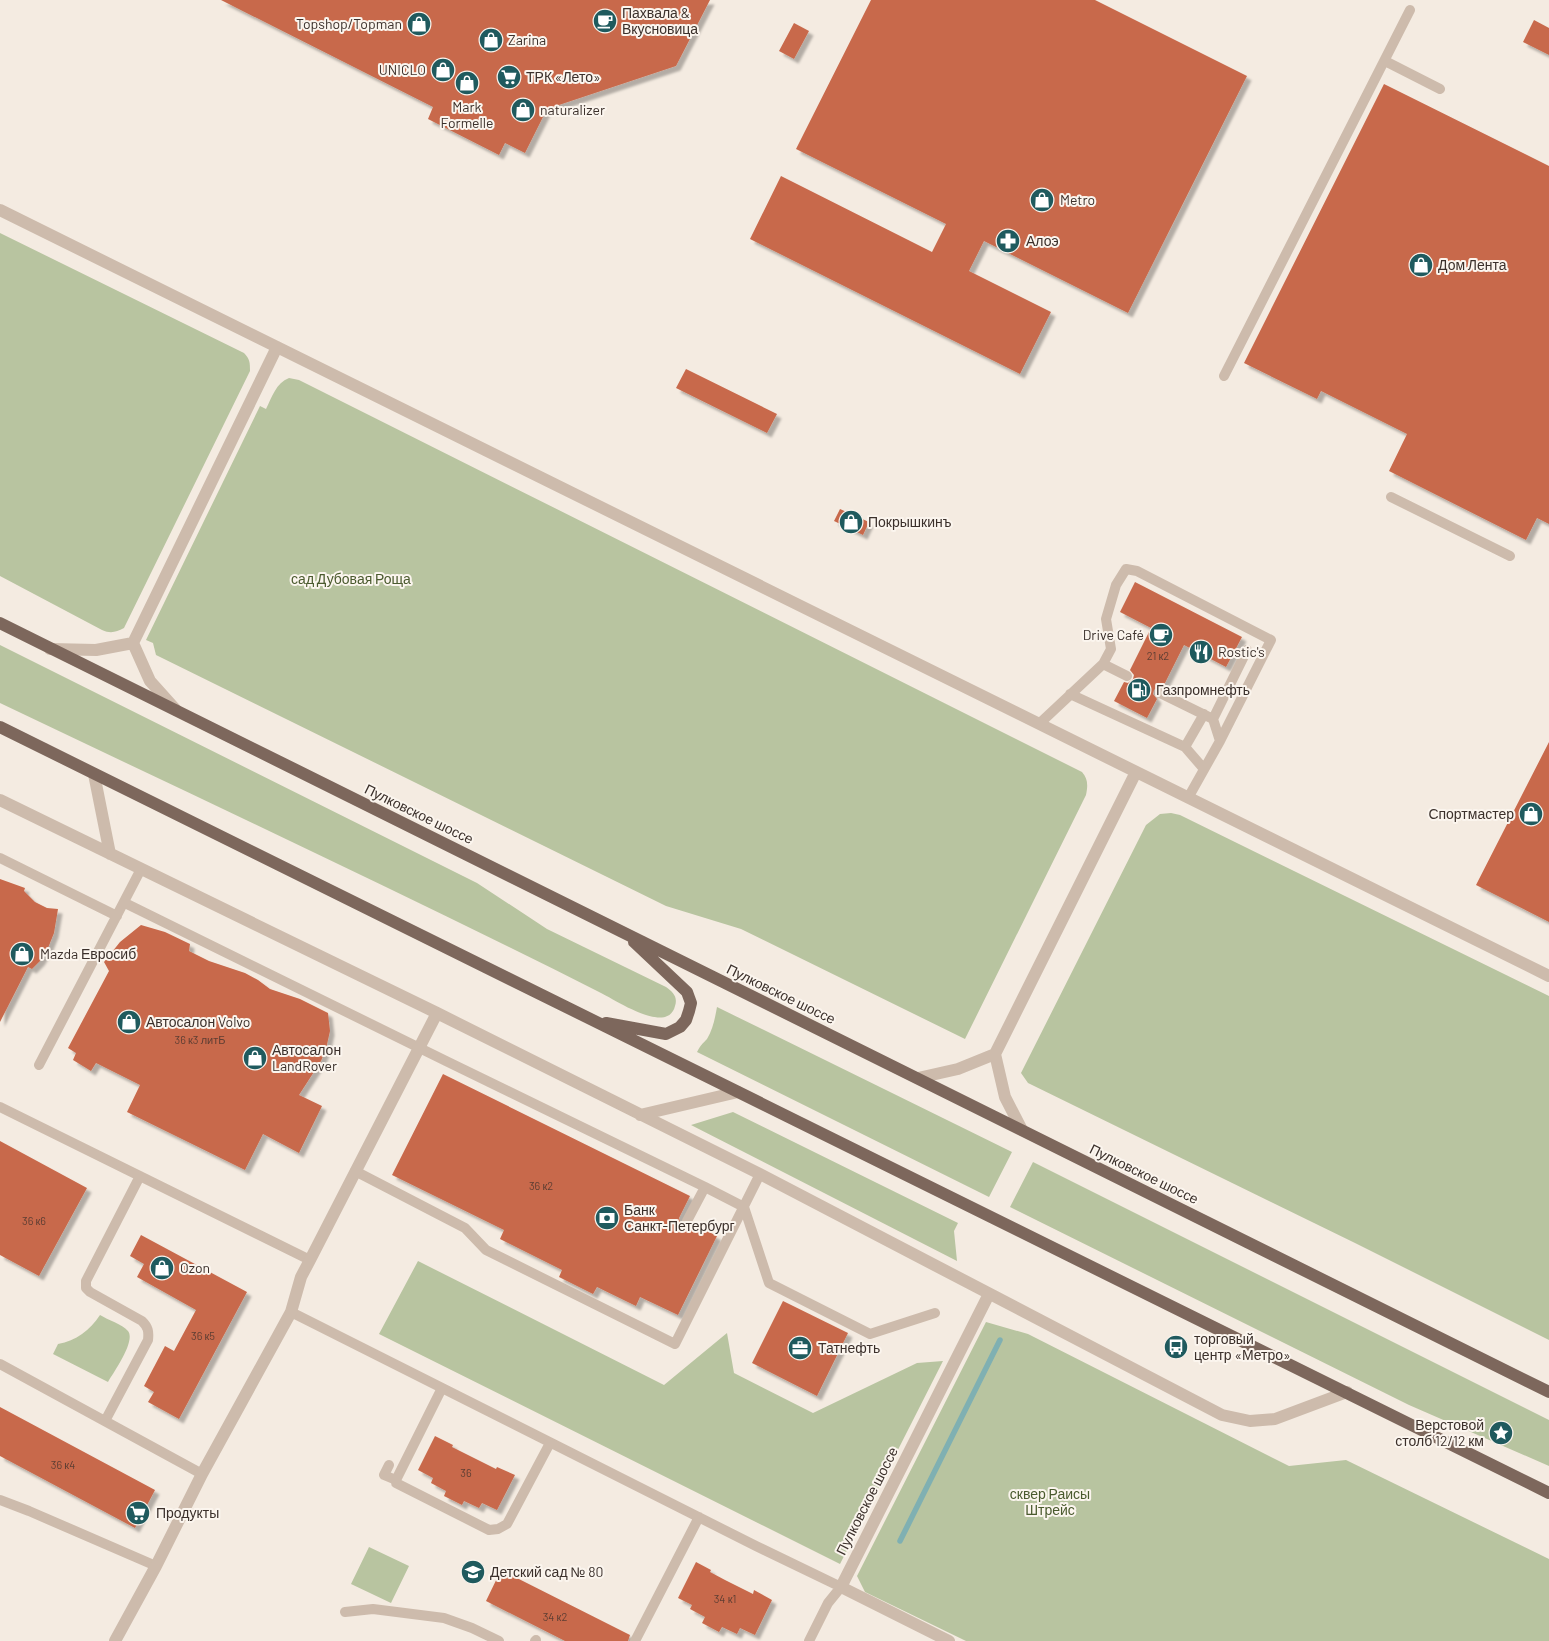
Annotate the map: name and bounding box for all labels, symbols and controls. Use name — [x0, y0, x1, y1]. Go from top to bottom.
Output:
place label: Пахвала & Вкусновица — [622, 4, 698, 37]
cafe icon: Пахвала & Вкусновица — [592, 8, 618, 34]
shop icon: Topshop/Topman — [406, 11, 432, 37]
place label: Topshop/Topman — [296, 15, 402, 32]
shop icon: Zarina — [478, 27, 504, 53]
place label: Zarina — [508, 31, 546, 48]
shop icon: UNICLO — [430, 57, 456, 83]
place label: UNICLO — [379, 61, 426, 78]
supermarket icon: ТРК «Лето» — [496, 64, 522, 90]
place label: ТРК «Лето» — [526, 68, 601, 85]
shop icon: Mark Formelle — [454, 70, 480, 96]
shop icon: naturalizer — [510, 97, 536, 123]
place label: Mark Formelle — [441, 98, 493, 131]
place label: naturalizer — [540, 101, 605, 118]
shop icon: Metro — [1029, 187, 1055, 213]
place label: Metro — [1060, 191, 1095, 208]
pharmacy icon: Алоэ — [995, 228, 1021, 254]
place label: Алоэ — [1026, 232, 1059, 249]
shop icon: Дом Лента — [1408, 252, 1434, 278]
place label: Дом Лента — [1438, 256, 1507, 273]
shop icon: Покрышкинъ — [838, 509, 864, 535]
place label: Покрышкинъ — [868, 513, 952, 530]
park label: сад Дубовая Роща — [291, 570, 411, 587]
cafe icon: Drive Café — [1148, 622, 1174, 648]
place label: Drive Café — [1083, 626, 1144, 643]
restaurant icon: Rostic's — [1188, 639, 1214, 665]
place label: Rostic's — [1218, 643, 1265, 660]
house number: 21 к2 — [1147, 649, 1169, 662]
fuel station icon: Газпромнефть — [1126, 677, 1152, 703]
place label: Газпромнефть — [1156, 681, 1250, 698]
street label: Пулковское шоссе — [362, 780, 476, 847]
shop icon: Спортмастер — [1518, 801, 1544, 827]
place label: Спортмастер — [1428, 805, 1514, 822]
shop icon: Mazda Евросиб — [9, 941, 35, 967]
place label: Mazda Евросиб — [40, 945, 136, 962]
street label: Пулковское шоссе — [724, 960, 838, 1027]
shop icon: Автосалон Volvo — [116, 1009, 142, 1035]
place label: Автосалон Volvo — [146, 1013, 250, 1030]
house number: 36 к3 литБ — [174, 1033, 226, 1046]
place label: Автосалон LandRover — [272, 1041, 341, 1074]
shop icon: Автосалон LandRover — [242, 1045, 268, 1071]
street label: Пулковское шоссе — [1087, 1140, 1201, 1207]
house number: 36 к2 — [529, 1179, 553, 1192]
place label: Банк Санкт-Петербург — [624, 1201, 735, 1234]
bank icon: Банк Санкт-Петербург — [594, 1205, 620, 1231]
house number: 36 к6 — [22, 1214, 46, 1227]
shop icon: Ozon — [149, 1255, 175, 1281]
place label: Ozon — [180, 1259, 210, 1276]
house number: 36 к5 — [191, 1329, 215, 1342]
place label: торговый центр «Метро» — [1194, 1330, 1291, 1363]
bus stop icon: торговый центр «Метро» — [1163, 1334, 1189, 1360]
office icon: Татнефть — [787, 1335, 813, 1361]
place label: Татнефть — [818, 1339, 880, 1356]
place label: Верстовой столб 12/12 км — [1395, 1416, 1484, 1449]
place icon: Верстовой столб 12/12 км — [1488, 1420, 1514, 1446]
street label: Пулковское шоссе — [832, 1444, 901, 1558]
house number: 36 к4 — [51, 1458, 75, 1471]
house number: 36 — [460, 1466, 472, 1479]
park label: сквер Раисы Штрейс — [1010, 1485, 1090, 1518]
supermarket icon: Продукты — [125, 1500, 151, 1526]
place label: Продукты — [156, 1504, 219, 1521]
school or university icon: Детский сад № 80 — [460, 1559, 486, 1585]
place label: Детский сад № 80 — [490, 1563, 603, 1580]
house number: 34 к1 — [714, 1592, 736, 1605]
house number: 34 к2 — [543, 1610, 567, 1623]

